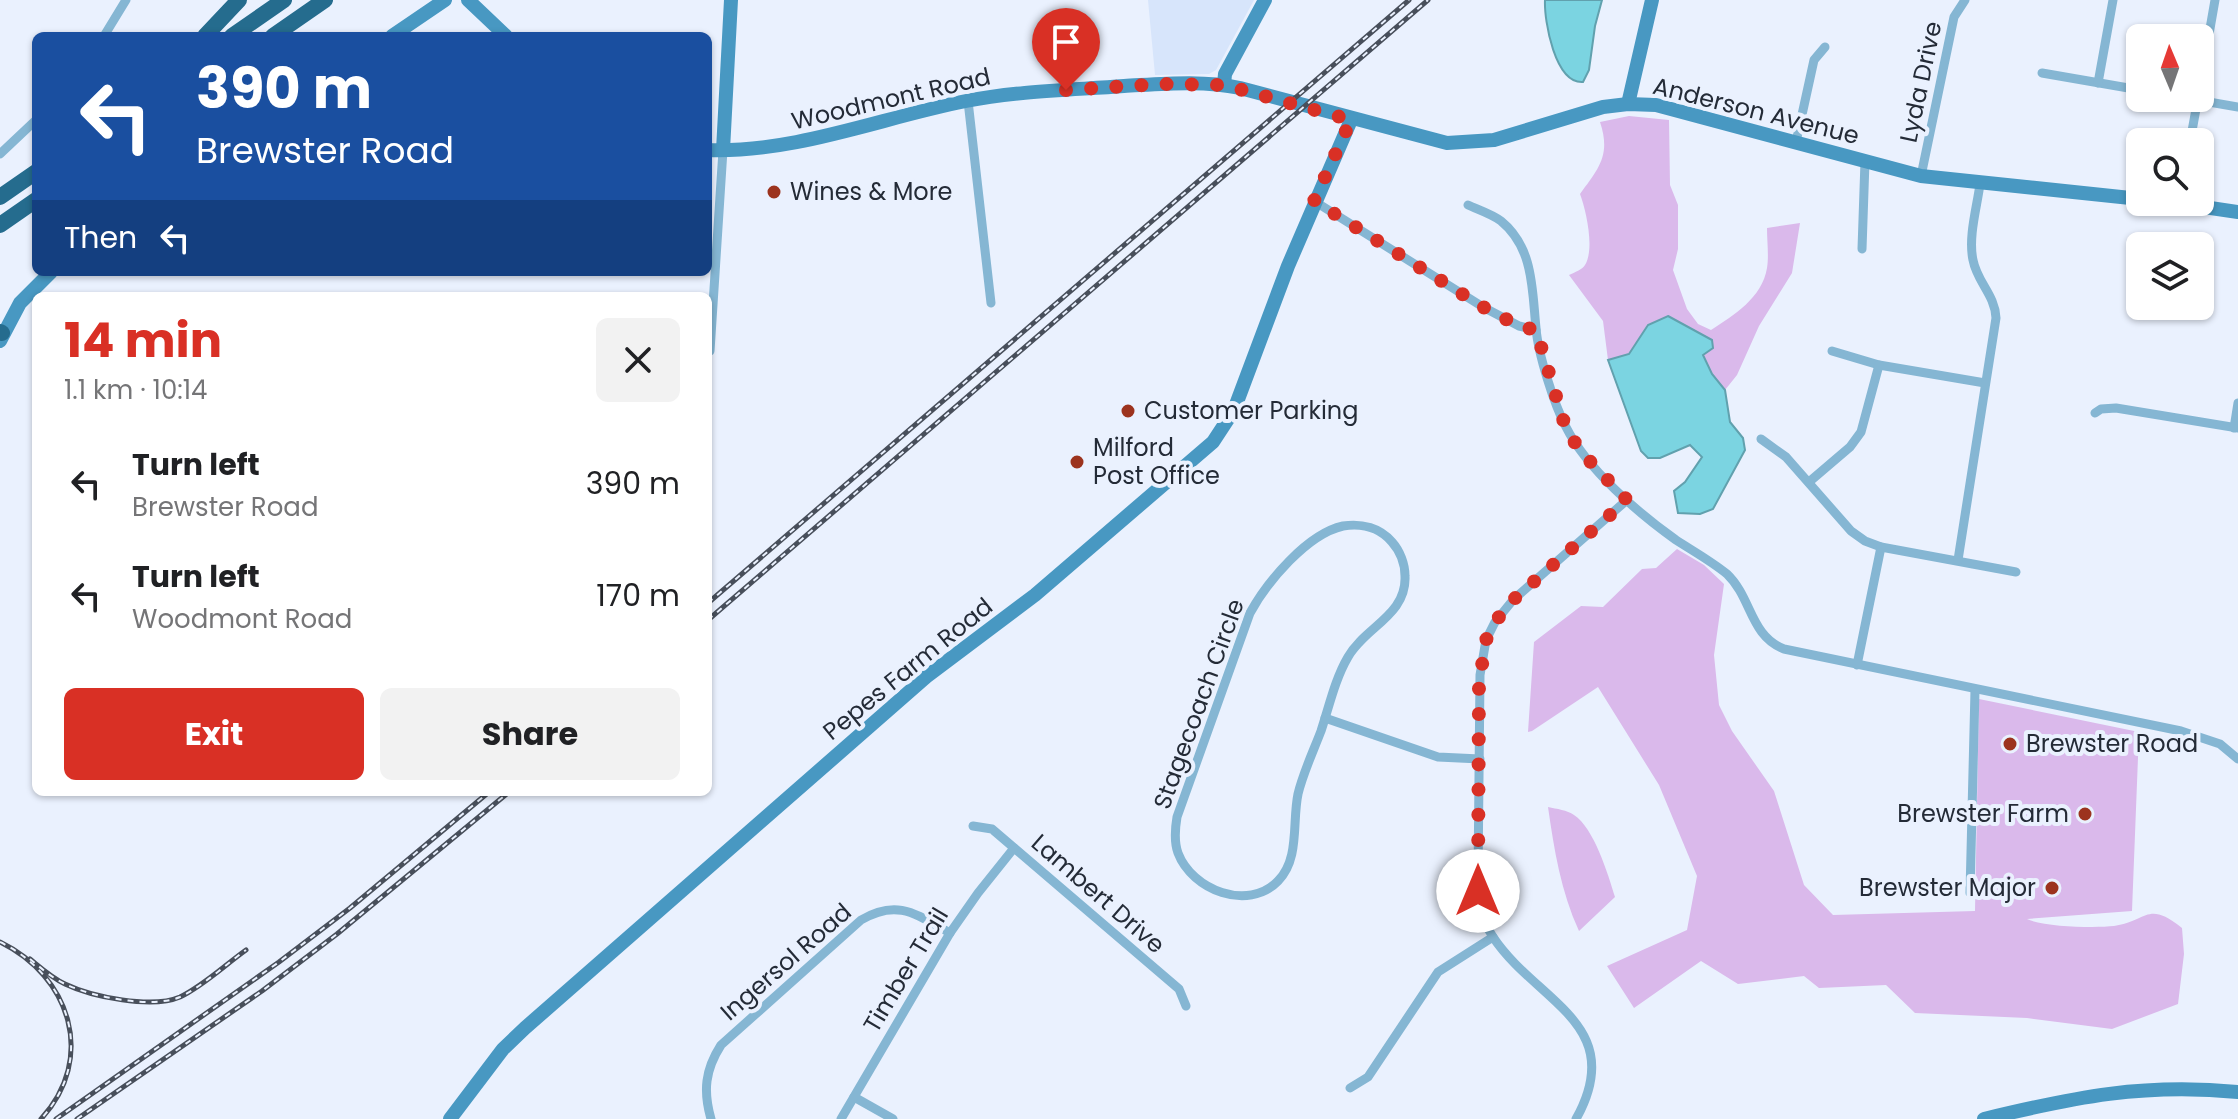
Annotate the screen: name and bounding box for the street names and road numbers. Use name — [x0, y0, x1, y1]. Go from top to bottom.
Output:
street label: Lyda Drive — [1892, 18, 1949, 145]
street label: Woodmont Road — [788, 60, 994, 137]
street label: Anderson Avenue — [1650, 69, 1863, 152]
street label: Pepes Farm Road — [816, 590, 1000, 747]
street label: Stagecoach Circle — [1145, 594, 1252, 813]
street label: Lambert Drive — [1025, 826, 1172, 961]
street label: Ingersol Road — [713, 895, 858, 1028]
street label: Timber Trail — [855, 901, 956, 1038]

